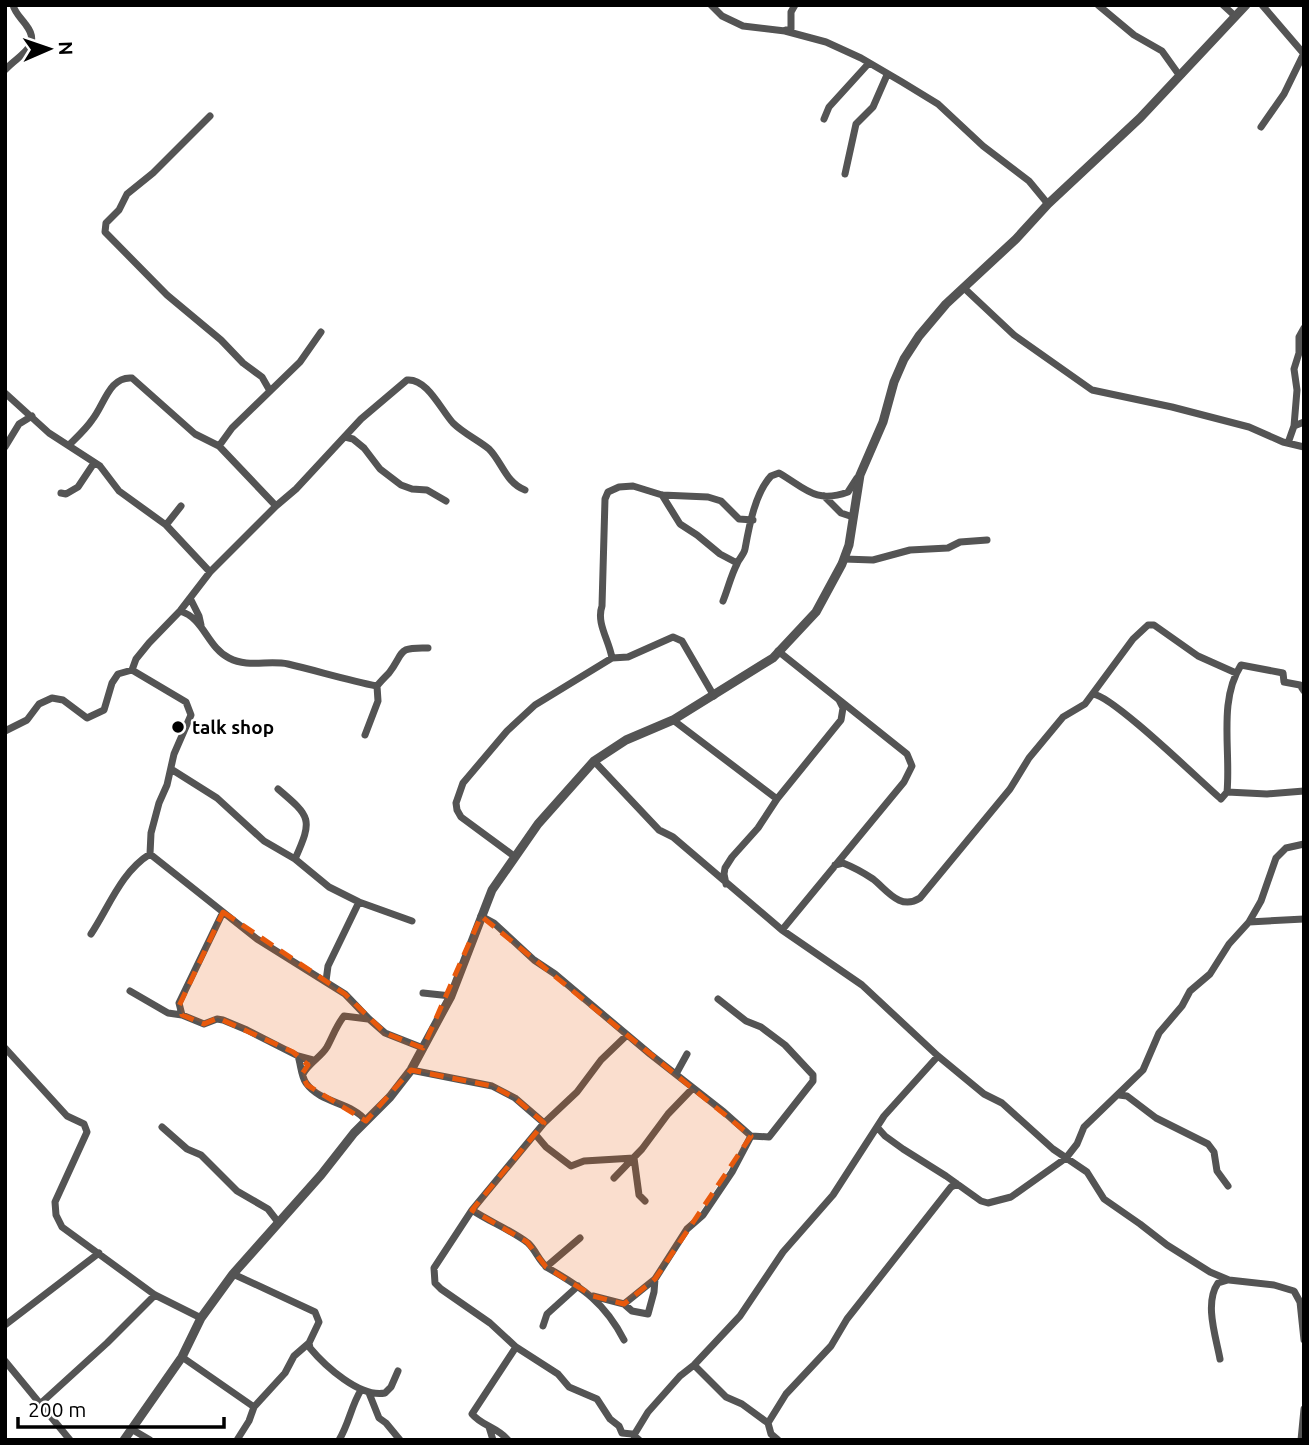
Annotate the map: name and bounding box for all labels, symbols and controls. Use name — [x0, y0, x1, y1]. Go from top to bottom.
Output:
north arrow — [14, 14, 84, 84]
text: N — [55, 41, 77, 56]
place label: talk shop — [192, 716, 274, 738]
marker: talk shop — [170, 719, 186, 735]
scale bar — [18, 1386, 224, 1430]
text: 200 m — [28, 1397, 86, 1421]

